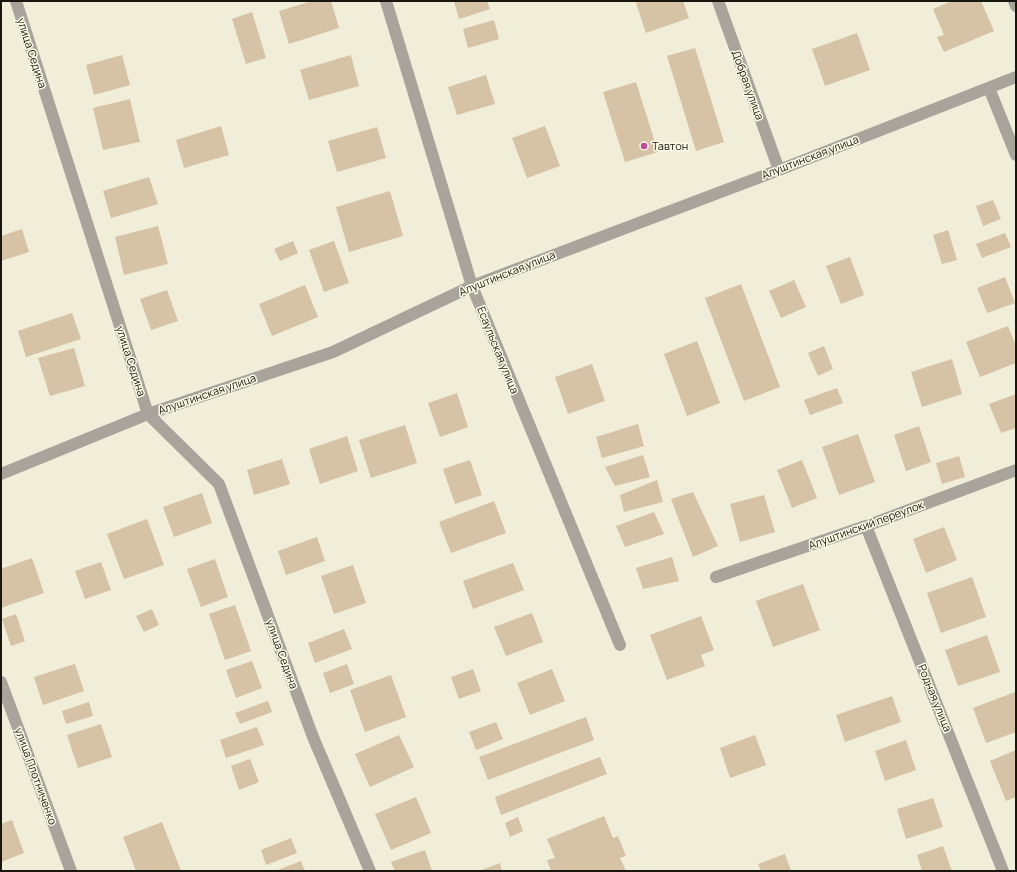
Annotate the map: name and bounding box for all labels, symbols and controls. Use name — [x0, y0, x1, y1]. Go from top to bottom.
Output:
street label: улица Седина — [14, 16, 51, 90]
street label: Добрая улица — [729, 48, 768, 122]
street label: Алуштинская улица — [759, 131, 860, 182]
place label: Тавтон — [652, 138, 688, 153]
marker: Тавтон — [639, 141, 649, 151]
street label: Алуштинская улица — [456, 246, 557, 299]
street label: Есаульская улица — [474, 304, 523, 396]
street label: улица Седина — [113, 324, 150, 398]
street label: Алуштинская улица — [156, 370, 258, 417]
street label: Алуштинский переулок — [806, 497, 926, 552]
street label: улица Седина — [263, 617, 302, 691]
street label: Родная улица — [915, 662, 956, 734]
street label: улица Плотниченко — [12, 725, 61, 827]

